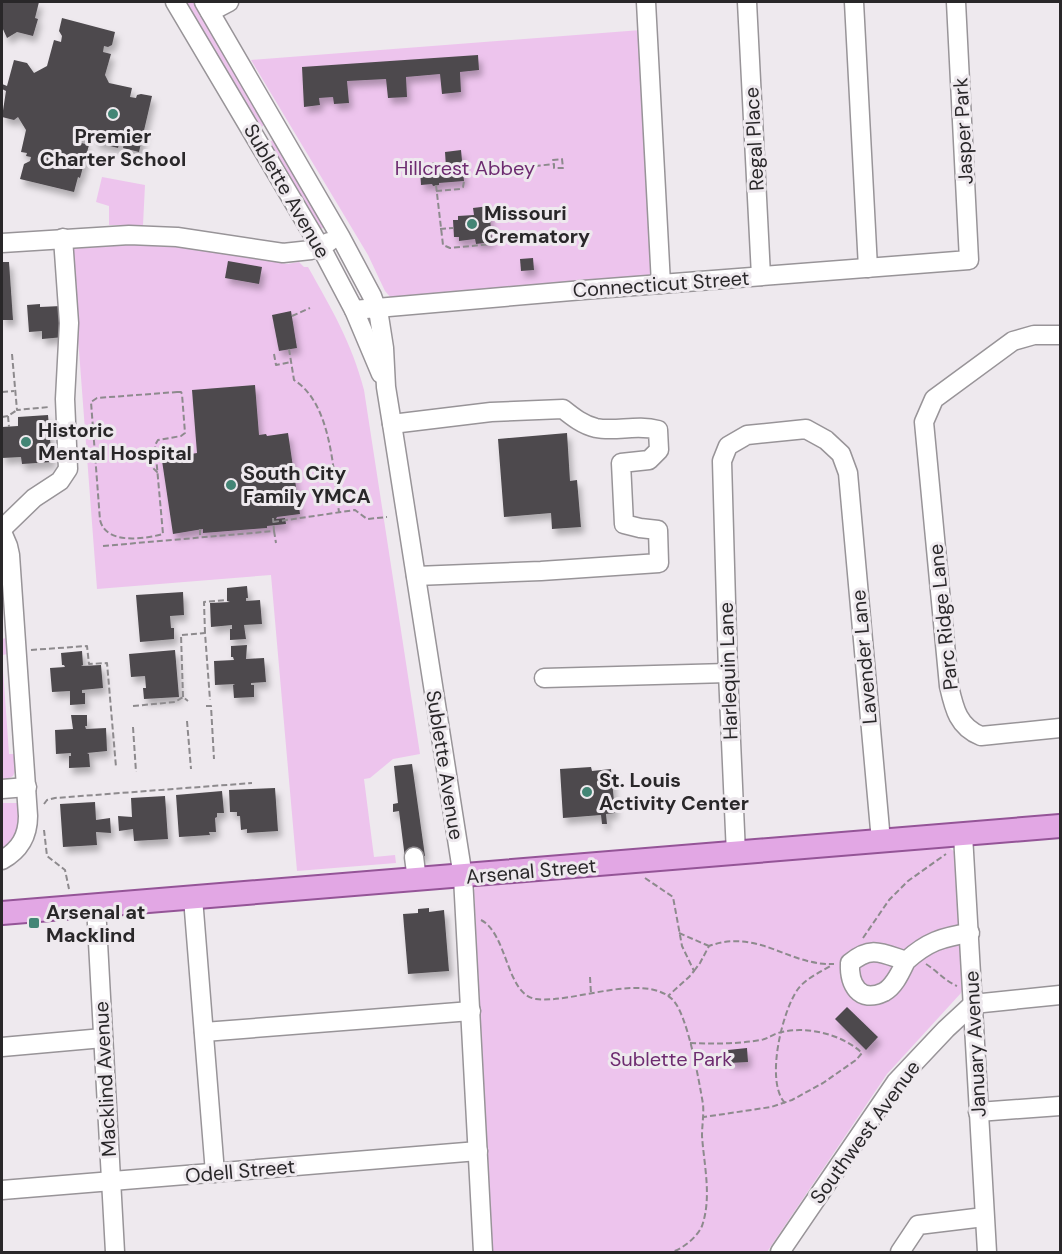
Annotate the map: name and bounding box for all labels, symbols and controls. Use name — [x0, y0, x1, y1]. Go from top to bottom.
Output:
street label: Jasper Park — [947, 77, 979, 185]
street label: Regal Place — [738, 86, 770, 192]
marker: Premier Charter School — [106, 107, 120, 121]
street label: Sublette Avenue — [238, 119, 336, 263]
place label: Premier Charter School — [40, 123, 186, 172]
park label: Hillcrest Abbey — [395, 155, 535, 181]
place label: Missouri Crematory — [484, 200, 590, 249]
marker: Missouri Crematory — [465, 217, 479, 231]
street label: Connecticut Street — [572, 265, 750, 303]
place label: Historic Mental Hospital — [38, 417, 192, 466]
marker: Historic Mental Hospital — [19, 435, 33, 449]
place label: South City Family YMCA — [243, 460, 371, 509]
marker: South City Family YMCA — [224, 478, 238, 492]
street label: Parc Ridge Lane — [922, 543, 964, 691]
street label: Lavender Lane — [845, 589, 883, 725]
street label: Harlequin Lane — [713, 602, 743, 740]
street label: Sublette Avenue — [420, 688, 470, 842]
place label: St. Louis Activity Center — [599, 767, 749, 816]
marker: St. Louis Activity Center — [580, 785, 594, 799]
street label: Arsenal Street — [465, 852, 597, 890]
place label: Arsenal at Macklind — [46, 899, 145, 948]
marker: Arsenal at Macklind — [27, 916, 41, 930]
street label: January Avenue — [958, 970, 992, 1118]
street label: Macklind Avenue — [88, 1001, 122, 1157]
park label: Sublette Park — [610, 1046, 732, 1072]
street label: Southwest Avenue — [804, 1055, 926, 1209]
street label: Odell Street — [184, 1153, 296, 1189]

